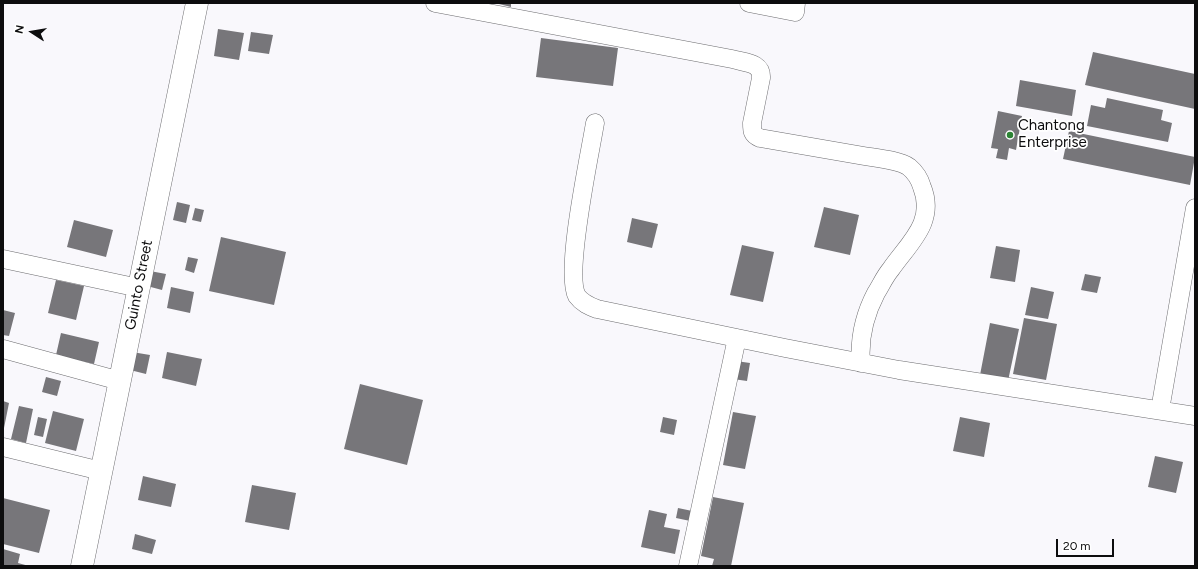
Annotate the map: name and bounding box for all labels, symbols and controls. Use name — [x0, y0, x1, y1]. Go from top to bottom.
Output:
north arrow — [12, 12, 52, 52]
text: N — [13, 24, 27, 35]
place label: Chantong Enterprise — [1018, 117, 1087, 152]
marker: Chantong Enterprise — [1005, 130, 1015, 140]
street label: Guinto Street — [121, 238, 157, 332]
scale bar — [1058, 531, 1116, 557]
text: 20 m — [1063, 539, 1091, 553]

